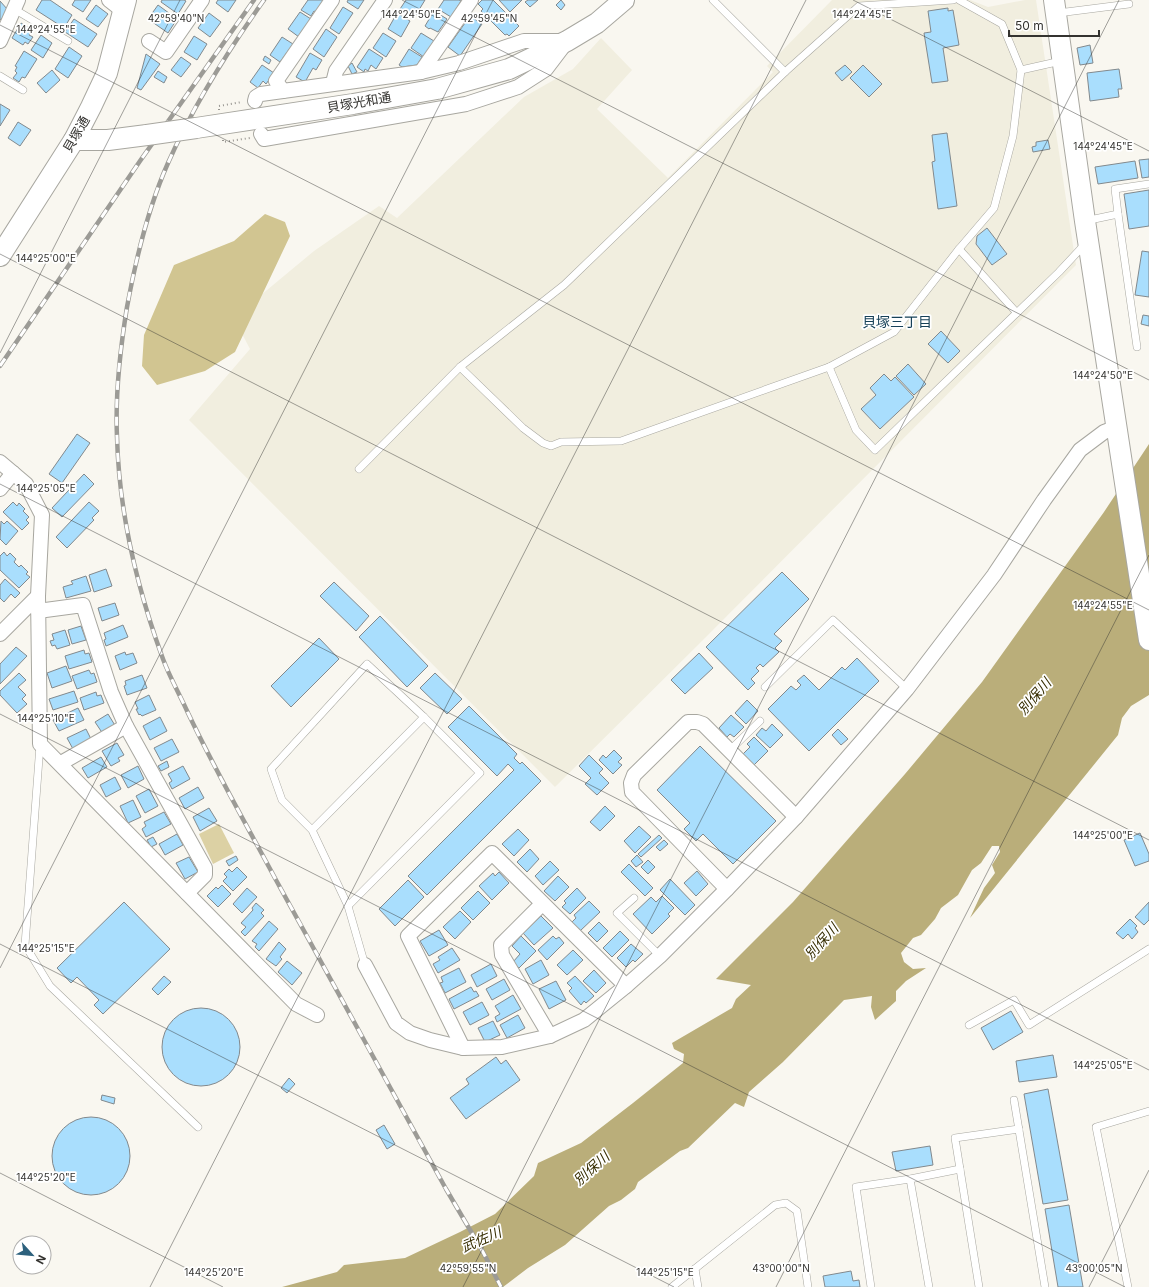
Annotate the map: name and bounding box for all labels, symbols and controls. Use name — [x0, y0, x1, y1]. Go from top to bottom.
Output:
text: 144°24'50"E — [381, 8, 441, 20]
text: 144°24'45"E — [832, 8, 892, 20]
text: 42°59'40"N — [148, 12, 204, 24]
text: 42°59'45"N — [461, 12, 517, 24]
scale bar — [1009, 12, 1099, 38]
text: 50 m — [1015, 18, 1044, 33]
text: 144°24'55"E — [16, 23, 76, 35]
street label: 貝塚光和通 — [326, 88, 392, 116]
street label: 貝塚通 — [59, 113, 93, 155]
text: 144°24'45"E — [1073, 140, 1133, 152]
text: 144°25'00"E — [16, 252, 76, 264]
district label: 貝塚三丁目 — [862, 313, 932, 330]
text: 144°24'50"E — [1073, 369, 1133, 381]
text: 144°25'05"E — [16, 482, 76, 494]
text: 144°24'55"E — [1073, 599, 1133, 611]
water label: 別保川 — [1014, 673, 1056, 717]
text: 144°25'10"E — [17, 712, 75, 724]
text: 144°25'00"E — [1073, 829, 1133, 841]
water label: 別保川 — [801, 918, 843, 962]
text: 144°25'15"E — [17, 942, 75, 954]
text: 144°25'05"E — [1073, 1059, 1133, 1071]
water label: 別保川 — [570, 1146, 614, 1188]
text: 144°25'20"E — [16, 1171, 76, 1183]
water label: 武佐川 — [458, 1222, 505, 1255]
north arrow — [12, 1235, 52, 1275]
text: N — [33, 1253, 49, 1266]
text: 42°59'55"N — [440, 1262, 496, 1274]
text: 43°00'00"N — [752, 1262, 810, 1274]
text: 43°00'05"N — [1065, 1262, 1123, 1274]
text: 144°25'20"E — [184, 1266, 244, 1278]
text: 144°25'15"E — [636, 1266, 694, 1278]

